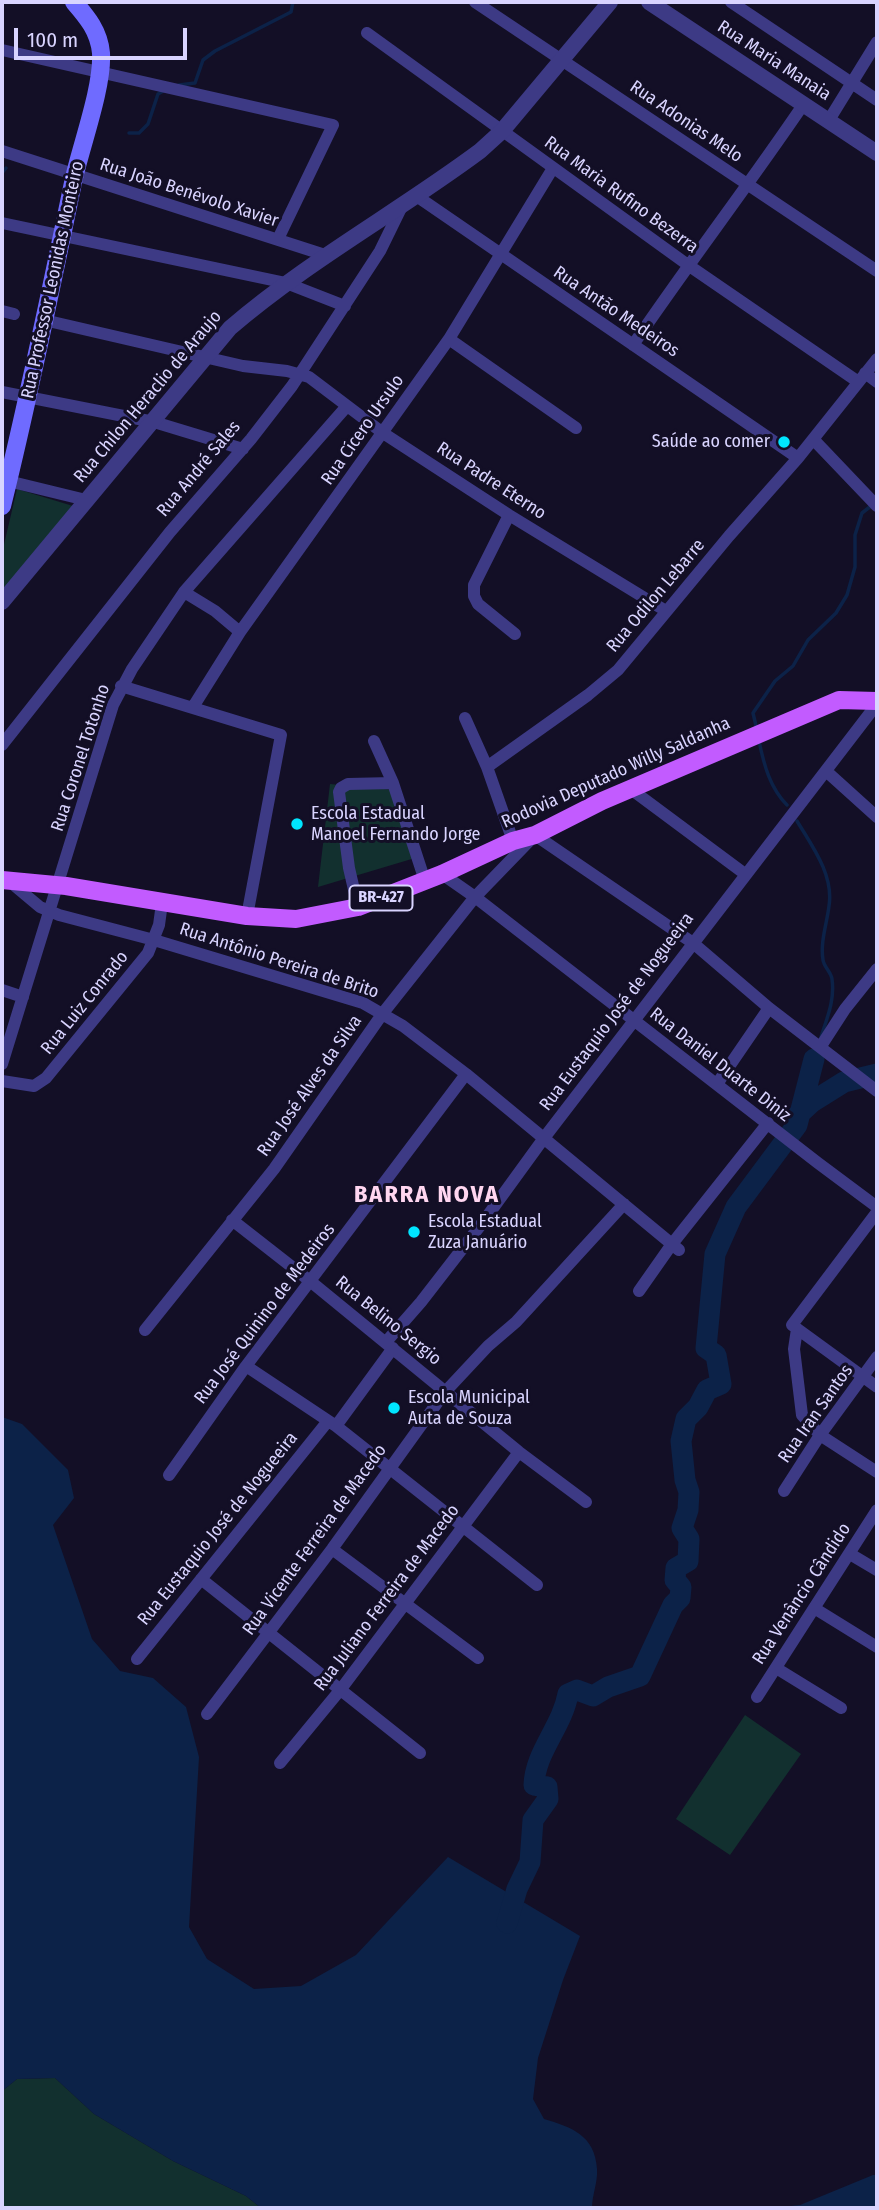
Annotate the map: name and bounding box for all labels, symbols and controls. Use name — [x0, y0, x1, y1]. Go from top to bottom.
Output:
scale bar — [18, 14, 191, 58]
street label: Rua Maria Manaia — [713, 16, 835, 106]
text: 100 m — [27, 27, 78, 53]
street label: Rua Adonias Melo — [626, 76, 746, 168]
street label: Rua Maria Rufino Bezerra — [540, 132, 702, 258]
street label: Rua João Benévolo Xavier — [97, 154, 281, 232]
street label: Rua Professor Leonidas Monteiro — [17, 159, 89, 401]
street label: Rua Antão Medeiros — [549, 262, 683, 362]
street label: Rua Chilon Heraclio de Araujo — [70, 306, 226, 488]
street label: Rua Cícero Ursulo — [317, 371, 409, 489]
street label: Rua André Sales — [153, 417, 245, 521]
place label: Saúde ao comer — [652, 431, 770, 453]
marker: Saúde ao comer — [776, 434, 792, 450]
street label: Rua Padre Eterno — [432, 438, 550, 524]
street label: Rua Odilon Lebarre — [602, 535, 710, 657]
street label: Rua Coronel Totonho — [47, 682, 115, 834]
street label: Rodovia Deputado Willy Saldanha — [498, 713, 734, 833]
place label: Escola Estadual Manoel Fernando Jorge — [311, 803, 480, 846]
marker: Escola Estadual Manoel Fernando Jorge — [289, 816, 305, 832]
road number: BR-427 — [350, 885, 412, 910]
street label: Rua Eustaquio José de Nogueeira — [535, 909, 699, 1115]
street label: Rua Antônio Pereira de Brito — [177, 919, 381, 1003]
street label: Rua Luiz Conrado — [37, 947, 133, 1059]
street label: Rua Daniel Duarte Diniz — [645, 1003, 795, 1127]
street label: Rua José Alves da Silva — [253, 1011, 367, 1161]
district label: BARRA NOVA — [355, 1181, 499, 1209]
place label: Escola Estadual Zuza Januário — [428, 1211, 542, 1254]
street label: Rua José Quinino de Medeiros — [190, 1219, 340, 1409]
marker: Escola Estadual Zuza Januário — [406, 1224, 422, 1240]
street label: Rua Belino Sergio — [331, 1272, 445, 1370]
street label: Rua Iran Santos — [774, 1361, 858, 1467]
place label: Escola Municipal Auta de Souza — [408, 1387, 530, 1430]
marker: Escola Municipal Auta de Souza — [386, 1400, 402, 1416]
street label: Rua Eustaquio José de Nogueeira — [133, 1428, 303, 1630]
street label: Rua Vicente Ferreira de Macedo — [238, 1440, 392, 1640]
street label: Rua Juliano Ferreira de Macedo — [310, 1500, 464, 1696]
street label: Rua Venâncio Cândido — [748, 1519, 856, 1669]

